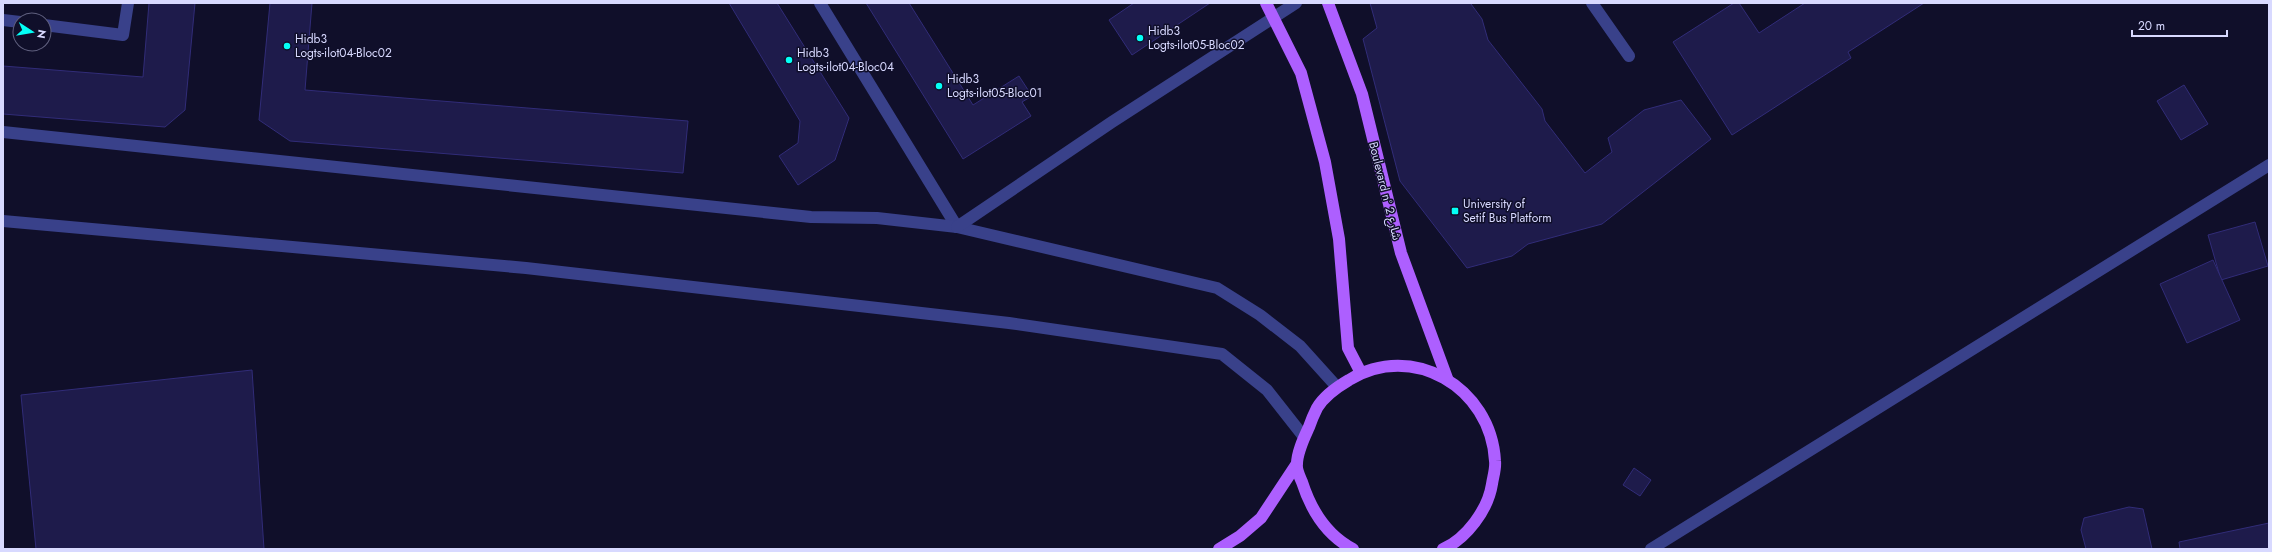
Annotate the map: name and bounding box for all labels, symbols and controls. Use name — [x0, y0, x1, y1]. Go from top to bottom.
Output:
north arrow — [12, 12, 52, 52]
scale bar — [2132, 12, 2227, 38]
text: 20 m — [2138, 17, 2165, 35]
place label: Hidb3 Logts-ilot05-Bloc02 — [1148, 22, 1245, 54]
text: N — [33, 28, 51, 40]
place label: Hidb3 Logts-ilot04-Bloc02 — [295, 30, 392, 62]
marker: Hidb3 Logts-ilot05-Bloc02 — [1135, 33, 1145, 43]
marker: Hidb3 Logts-ilot04-Bloc02 — [282, 41, 292, 51]
place label: Hidb3 Logts-ilot04-Bloc04 — [797, 44, 894, 76]
marker: Hidb3 Logts-ilot04-Bloc04 — [784, 55, 794, 65]
place label: Hidb3 Logts-ilot05-Bloc01 — [947, 70, 1042, 102]
marker: Hidb3 Logts-ilot05-Bloc01 — [934, 81, 944, 91]
street label: Boulevard n° شارع 2 — [1364, 140, 1406, 242]
place label: University of Setif Bus Platform — [1463, 195, 1552, 227]
marker: University of Setif Bus Platform — [1450, 206, 1460, 216]

